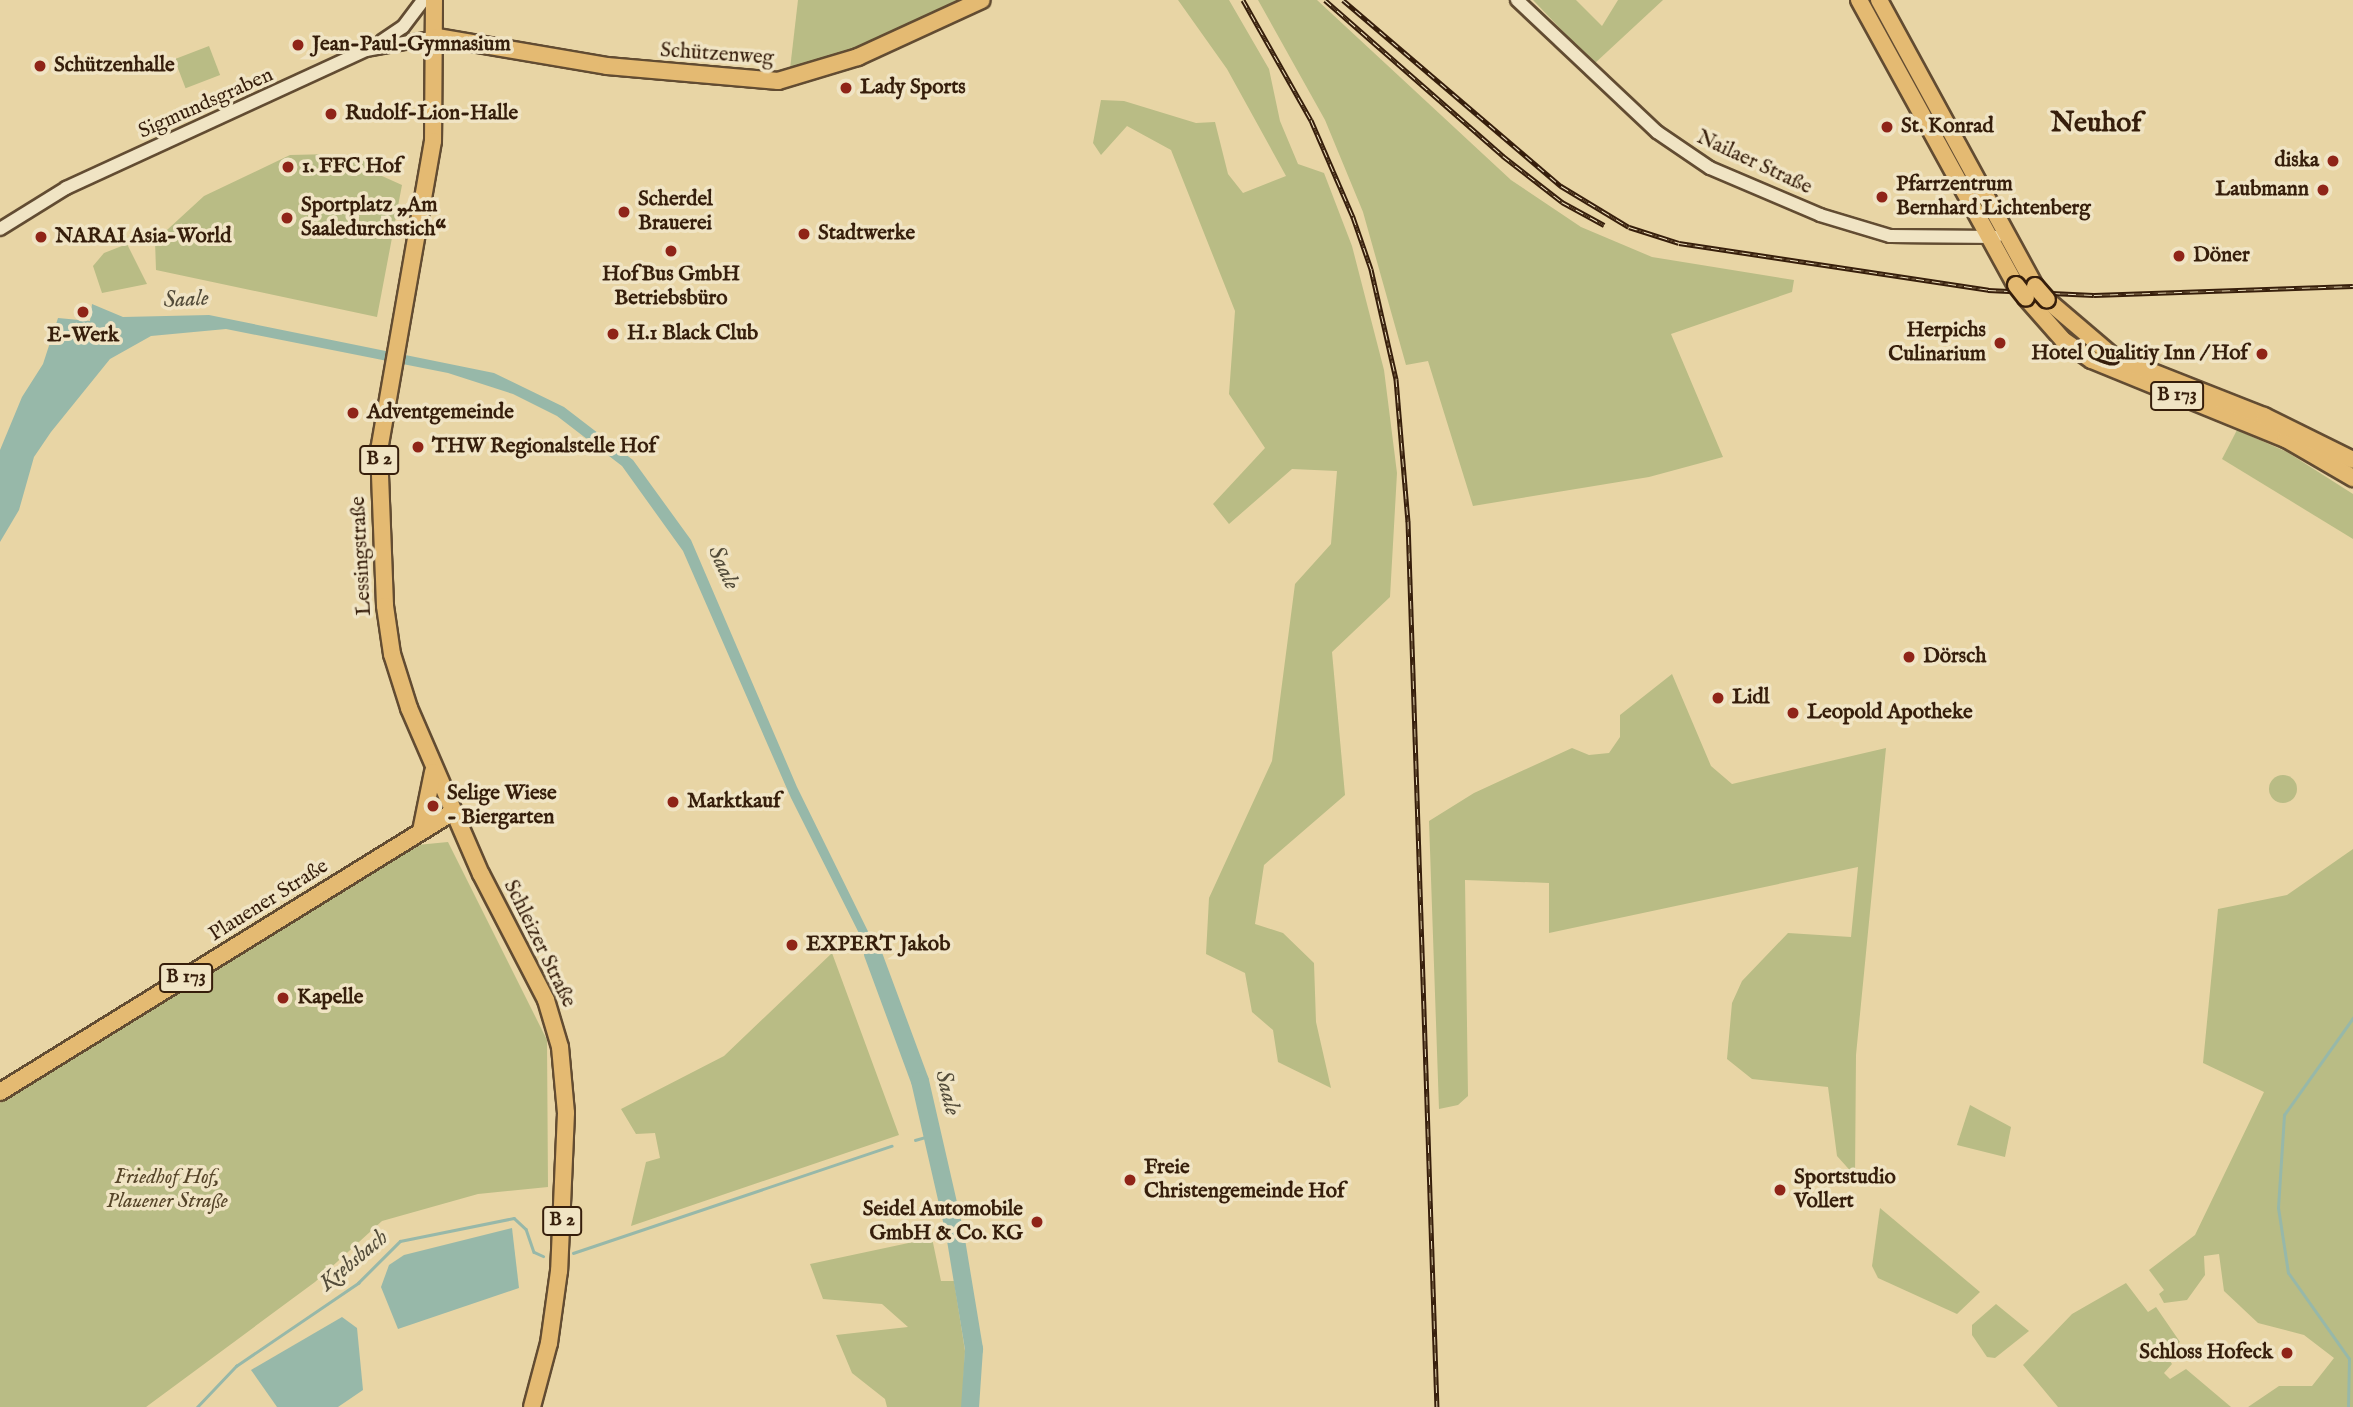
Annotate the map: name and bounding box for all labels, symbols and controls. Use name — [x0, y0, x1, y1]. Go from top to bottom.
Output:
place label: Jean-Paul-Gymnasium — [312, 32, 511, 58]
marker: Jean-Paul-Gymnasium — [290, 37, 306, 53]
street label: Schützenweg — [659, 38, 775, 72]
place label: Schützenhalle — [54, 53, 175, 79]
marker: Schützenhalle — [32, 58, 48, 74]
street label: Sigmundsgraben — [135, 63, 277, 145]
place label: Lady Sports — [860, 75, 966, 101]
marker: Lady Sports — [838, 80, 854, 96]
place label: Rudolf-Lion-Halle — [345, 101, 518, 127]
marker: Rudolf-Lion-Halle — [323, 106, 339, 122]
district label: Neuhof — [2051, 107, 2141, 141]
place label: St. Konrad — [1901, 114, 1994, 140]
marker: St. Konrad — [1879, 119, 1895, 135]
street label: Nailaer Straße — [1692, 125, 1816, 201]
place label: diska — [2274, 148, 2319, 174]
marker: diska — [2325, 153, 2341, 169]
place label: 1. FFC Hof — [302, 154, 402, 180]
marker: 1. FFC Hof — [280, 159, 296, 175]
place label: Pfarrzentrum Bernhard Lichtenberg — [1896, 172, 2091, 222]
place label: Laubmann — [2215, 177, 2309, 203]
marker: Laubmann — [2315, 182, 2331, 198]
place label: Scherdel Brauerei — [638, 187, 713, 237]
marker: Pfarrzentrum Bernhard Lichtenberg — [1874, 189, 1890, 205]
place label: Sportplatz „Am Saaledurchstich“ — [301, 193, 446, 243]
marker: Scherdel Brauerei — [616, 204, 632, 220]
marker: Sportplatz „Am Saaledurchstich“ — [279, 210, 295, 226]
place label: Stadtwerke — [818, 221, 915, 247]
place label: NARAI Asia-World — [55, 224, 231, 250]
marker: Stadtwerke — [796, 226, 812, 242]
marker: NARAI Asia-World — [33, 229, 49, 245]
marker: HofBus GmbH Betriebsbüro — [663, 243, 679, 259]
place label: Döner — [2193, 243, 2250, 269]
marker: Döner — [2171, 248, 2187, 264]
place label: HofBus GmbH Betriebsbüro — [602, 262, 740, 312]
water label: Saale — [163, 285, 209, 315]
marker: E-Werk — [75, 304, 91, 320]
place label: Herpichs Culinarium — [1888, 318, 1986, 368]
place label: H.1 Black Club — [627, 321, 758, 347]
place label: E-Werk — [47, 323, 119, 349]
marker: H.1 Black Club — [605, 326, 621, 342]
marker: Herpichs Culinarium — [1992, 335, 2008, 351]
place label: Hotel Qualitiy Inn / Hof — [2031, 341, 2248, 367]
marker: Hotel Qualitiy Inn / Hof — [2254, 346, 2270, 362]
road number: B 173 — [2149, 380, 2205, 412]
place label: Adventgemeinde — [367, 400, 514, 426]
marker: Adventgemeinde — [345, 405, 361, 421]
place label: THW Regionalstelle Hof — [432, 434, 656, 460]
marker: THW Regionalstelle Hof — [410, 439, 426, 455]
road number: B 2 — [358, 444, 400, 475]
street label: Lessingstraße — [346, 496, 378, 616]
water label: Saale — [701, 542, 745, 594]
place label: Dörsch — [1923, 644, 1986, 670]
marker: Dörsch — [1901, 649, 1917, 665]
place label: Lidl — [1732, 685, 1769, 711]
marker: Lidl — [1710, 690, 1726, 706]
place label: Leopold Apotheke — [1807, 700, 1973, 726]
marker: Leopold Apotheke — [1785, 705, 1801, 721]
place label: Selige Wiese - Biergarten — [447, 781, 557, 831]
place label: Marktkauf — [687, 789, 781, 815]
marker: Marktkauf — [665, 794, 681, 810]
marker: Selige Wiese - Biergarten — [425, 798, 441, 814]
street label: Plauener Straße — [205, 854, 333, 948]
street label: Schleizer Straße — [497, 876, 581, 1012]
place label: EXPERT Jakob — [806, 932, 950, 958]
marker: EXPERT Jakob — [784, 937, 800, 953]
road number: B 173 — [158, 962, 214, 994]
place label: Kapelle — [297, 985, 363, 1011]
marker: Kapelle — [275, 990, 291, 1006]
water label: Saale — [928, 1068, 966, 1118]
place label: Freie Christengemeinde Hof — [1144, 1155, 1345, 1205]
park label: Friedhof Hof, Plauener Straße — [106, 1165, 228, 1215]
place label: Sportstudio Vollert — [1794, 1165, 1896, 1215]
marker: Freie Christengemeinde Hof — [1122, 1172, 1138, 1188]
marker: Sportstudio Vollert — [1772, 1182, 1788, 1198]
place label: Seidel Automobile GmbH & Co. KG — [863, 1197, 1023, 1247]
road number: B 2 — [541, 1205, 583, 1236]
marker: Seidel Automobile GmbH & Co. KG — [1029, 1214, 1045, 1230]
water label: Krebsbach — [314, 1224, 394, 1298]
place label: Schloss Hofeck — [2139, 1340, 2273, 1366]
marker: Schloss Hofeck — [2279, 1345, 2295, 1361]

